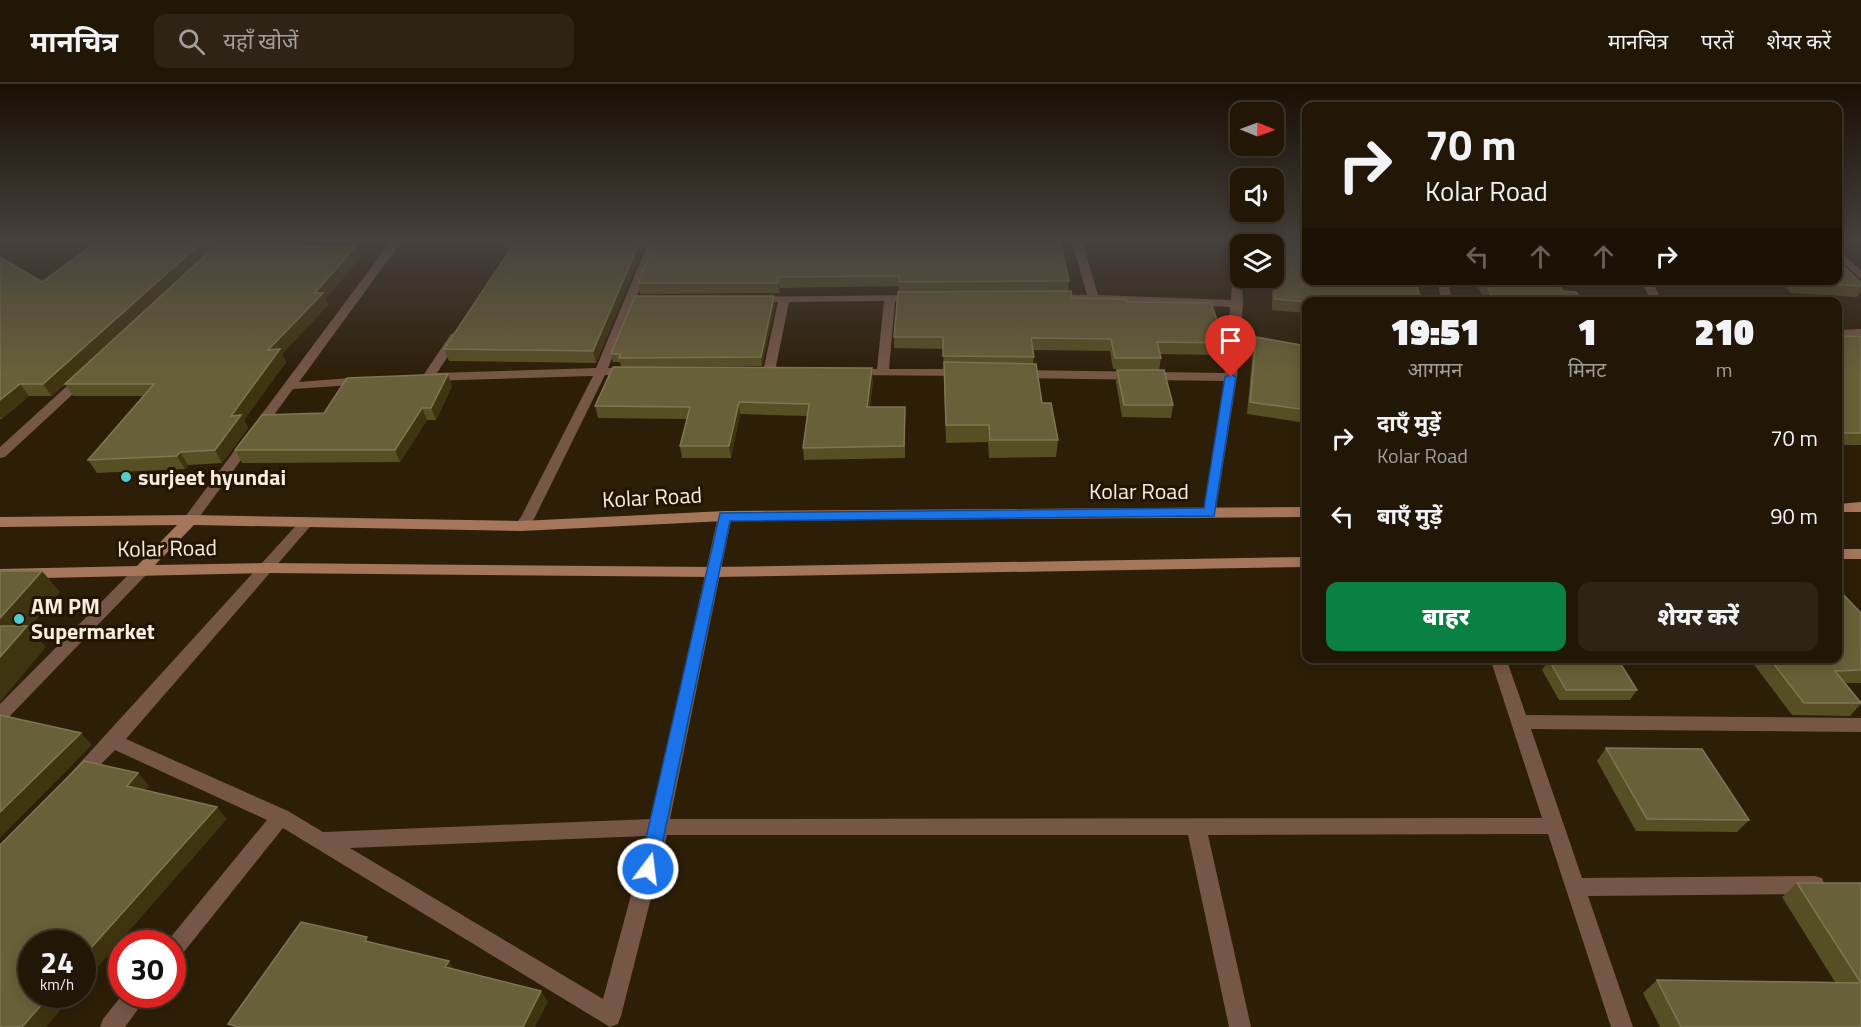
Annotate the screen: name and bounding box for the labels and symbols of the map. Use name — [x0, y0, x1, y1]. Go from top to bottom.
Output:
north arrow — [1230, 102, 1284, 156]
pin — [1205, 315, 1256, 377]
place label: surjeet hyundai — [138, 460, 286, 494]
marker: surjeet hyundai — [119, 470, 133, 484]
street label: Kolar Road — [1089, 474, 1189, 508]
street label: Kolar Road — [601, 477, 703, 517]
street label: Kolar Road — [117, 530, 217, 566]
place label: AM PM Supermarket — [31, 589, 155, 648]
marker: AM PM Supermarket — [12, 612, 26, 626]
position arrow — [616, 837, 680, 901]
speed limit sign: 30 — [108, 930, 186, 1008]

